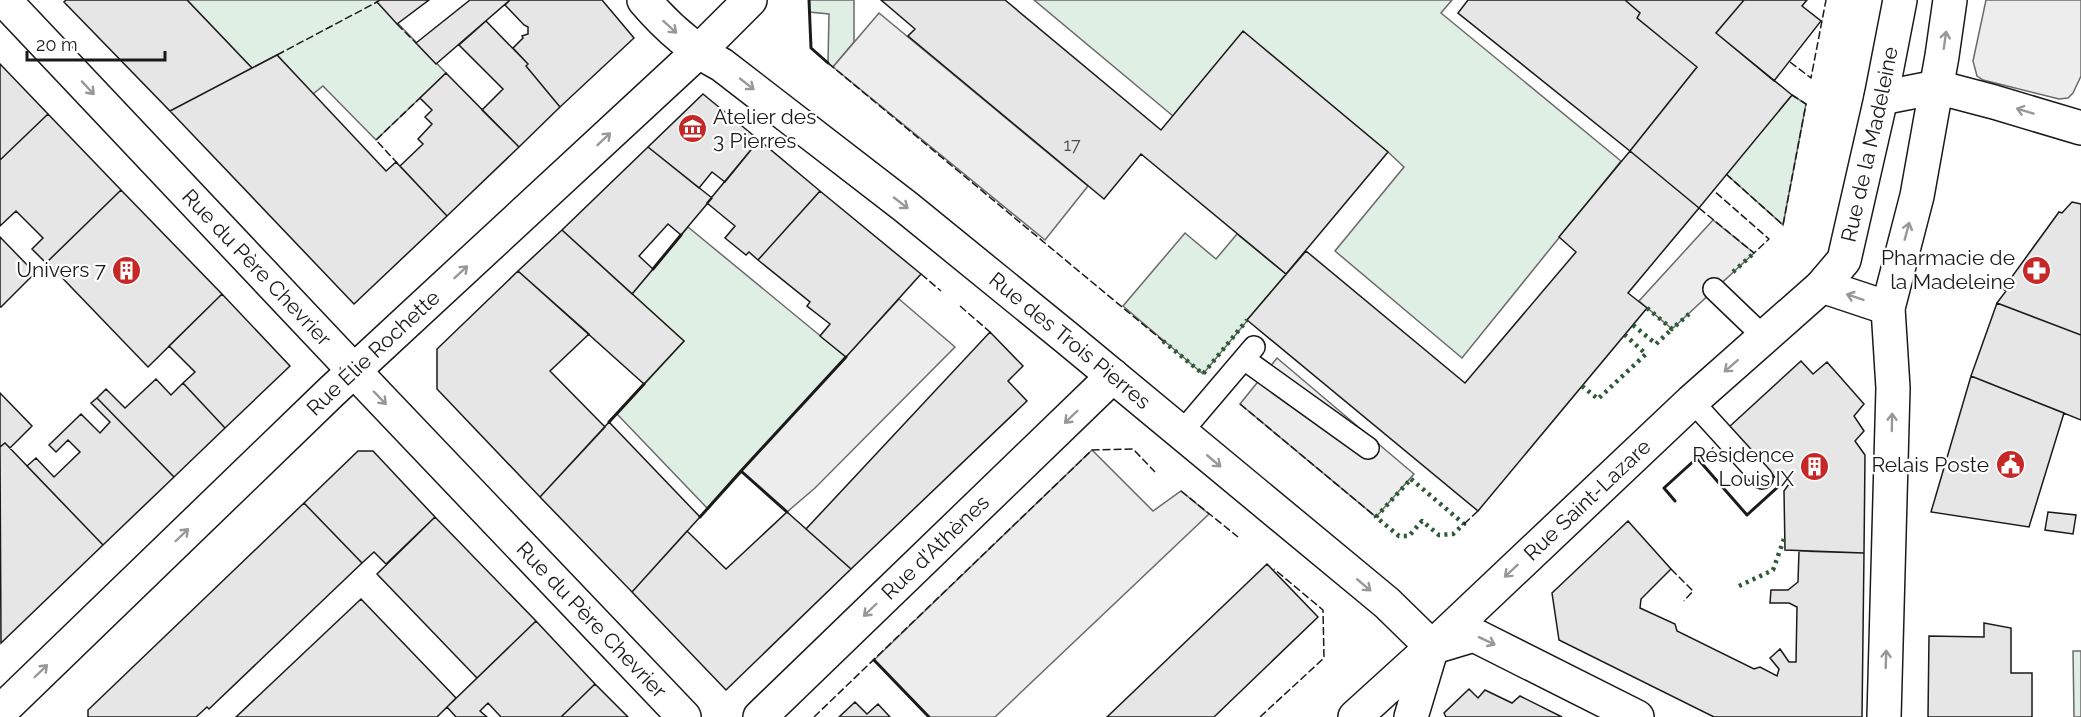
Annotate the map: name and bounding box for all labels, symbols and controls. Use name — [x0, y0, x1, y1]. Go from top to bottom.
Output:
one-way arrow — [662, 20, 677, 34]
scale bar — [27, 24, 165, 62]
one-way arrow — [1939, 31, 1950, 50]
text: 20 m — [36, 34, 78, 55]
street label: Rue de la Madeleine — [1835, 45, 1903, 244]
one-way arrow — [739, 77, 755, 90]
one-way arrow — [81, 81, 95, 96]
place label: Atelier des 3 Pierres — [713, 104, 816, 153]
one-way arrow — [2016, 105, 2035, 116]
museum icon: Atelier des 3 Pierres — [676, 113, 708, 145]
one-way arrow — [596, 132, 611, 146]
house number: 17 — [1063, 134, 1081, 155]
street label: Rue du Père Chevrier — [177, 184, 337, 351]
one-way arrow — [893, 197, 909, 210]
one-way arrow — [1902, 222, 1913, 241]
place label: Pharmacie de la Madeleine — [1881, 245, 2015, 294]
building icon: Univers 7 — [111, 254, 143, 286]
pharmacy icon: Pharmacie de la Madeleine — [2020, 254, 2052, 286]
place label: Univers 7 — [16, 257, 107, 282]
one-way arrow — [453, 264, 468, 279]
street label: Rue des Trois Pierres — [984, 267, 1156, 414]
street label: Rue Élie Rochette — [301, 285, 445, 421]
one-way arrow — [1846, 291, 1865, 302]
one-way arrow — [1724, 359, 1739, 373]
one-way arrow — [373, 391, 387, 406]
one-way arrow — [1063, 409, 1078, 424]
one-way arrow — [1886, 412, 1898, 432]
street label: Rue Saint-Lazare — [1518, 434, 1656, 566]
place label: Résidence Louis IX — [1692, 442, 1795, 491]
public building icon: Relais Poste — [1994, 449, 2026, 481]
building icon: Résidence Louis IX — [1799, 451, 1831, 483]
place label: Relais Poste — [1871, 452, 1989, 477]
one-way arrow — [1206, 454, 1221, 468]
street label: Rue d'Athènes — [876, 490, 994, 605]
one-way arrow — [174, 528, 189, 543]
street label: Rue du Père Chevrier — [512, 536, 672, 703]
one-way arrow — [1504, 563, 1519, 578]
one-way arrow — [1356, 578, 1371, 592]
one-way arrow — [863, 603, 878, 618]
one-way arrow — [1478, 636, 1496, 648]
one-way arrow — [1881, 649, 1892, 669]
one-way arrow — [33, 664, 48, 678]

